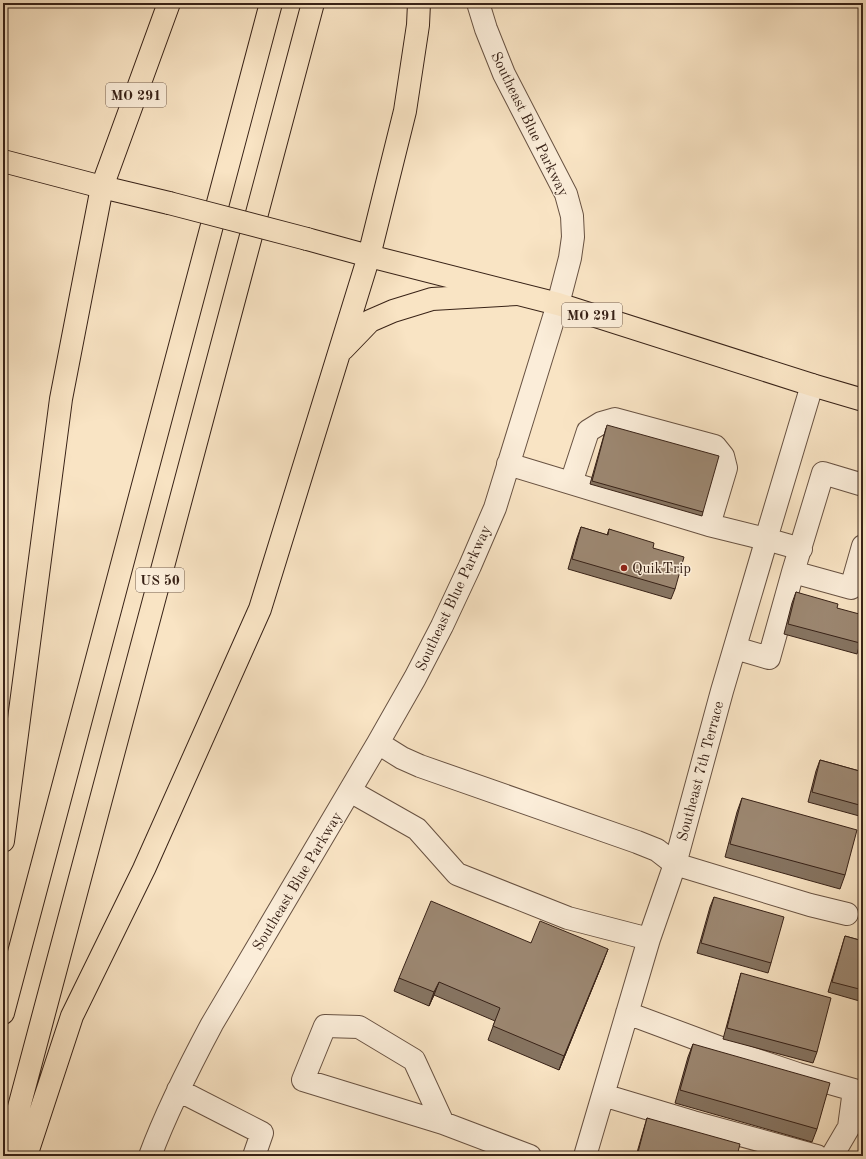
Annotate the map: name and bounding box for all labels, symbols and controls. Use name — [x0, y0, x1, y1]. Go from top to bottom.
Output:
street label: Southeast Blue Parkway — [487, 50, 570, 199]
road number: MO 291 — [106, 83, 166, 107]
road number: MO 291 — [562, 303, 622, 327]
street label: Southeast Blue Parkway — [414, 523, 495, 674]
place label: QuikTrip — [632, 562, 691, 577]
marker: QuikTrip — [619, 563, 629, 573]
road number: US 50 — [136, 568, 184, 592]
street label: Southeast 7th Terrace — [676, 700, 727, 843]
street label: Southeast Blue Parkway — [251, 810, 346, 954]

